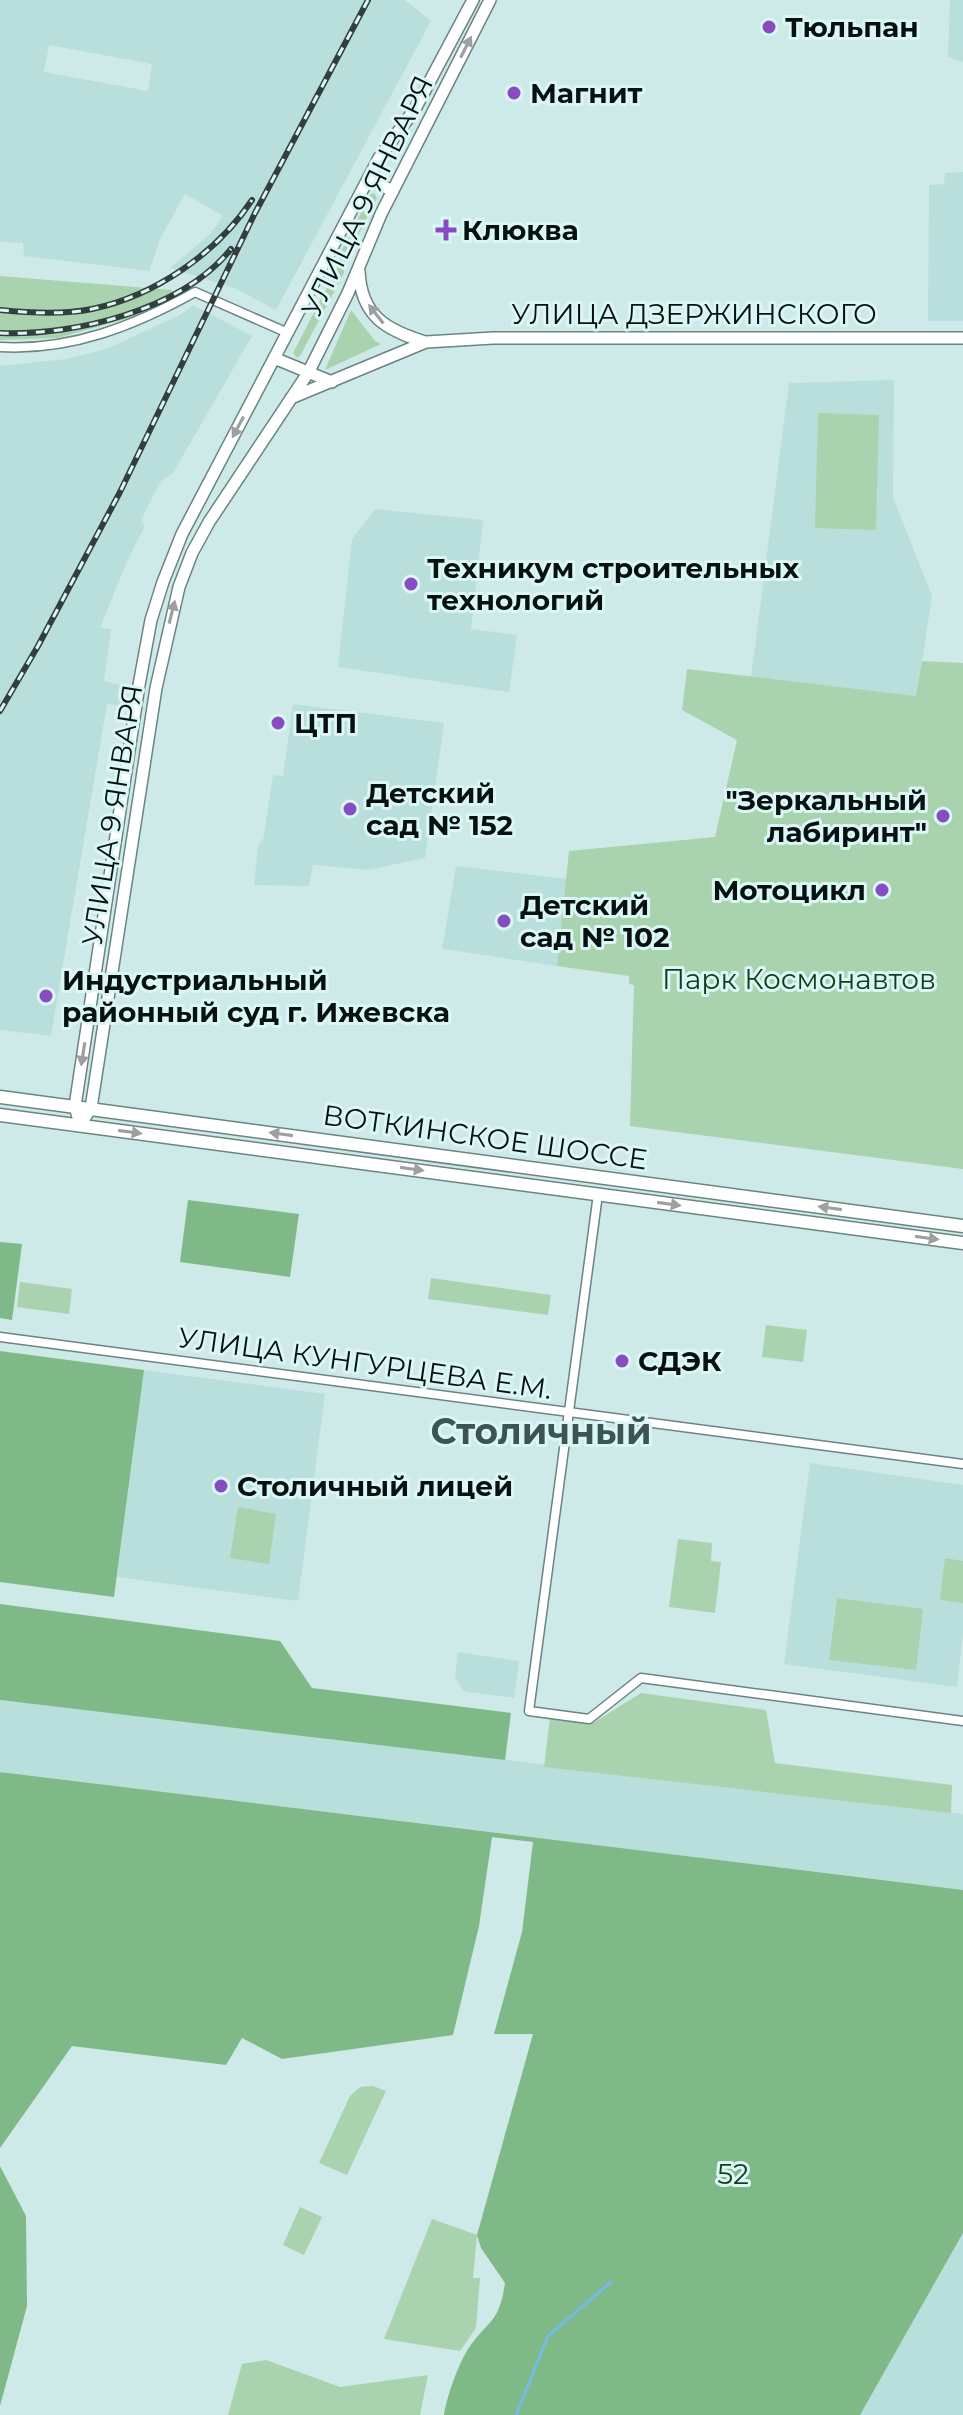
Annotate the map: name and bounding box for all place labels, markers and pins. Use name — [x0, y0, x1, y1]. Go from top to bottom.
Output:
place label: Тюльпан — [785, 10, 919, 44]
marker: Тюльпан — [760, 18, 778, 36]
place label: Магнит — [530, 76, 643, 110]
marker: Магнит — [505, 84, 523, 102]
place label: Клюква — [462, 213, 579, 247]
marker: Клюква — [437, 221, 455, 239]
place label: Техникум строительных технологий — [427, 551, 800, 617]
marker: Техникум строительных технологий — [402, 575, 420, 593]
place label: ЦТП — [294, 706, 357, 740]
marker: ЦТП — [269, 714, 287, 732]
place label: Детский сад № 152 — [366, 776, 513, 842]
place label: "Зеркальный лабиринт" — [726, 783, 927, 849]
marker: Детский сад № 152 — [341, 800, 359, 818]
marker: "Зеркальный лабиринт" — [934, 807, 952, 825]
place label: Мотоцикл — [712, 873, 866, 907]
marker: Мотоцикл — [873, 881, 891, 899]
place label: Детский сад № 102 — [520, 888, 669, 954]
marker: Детский сад № 102 — [495, 912, 513, 930]
place label: Индустриальный районный суд г. Ижевска — [62, 963, 450, 1029]
marker: Индустриальный районный суд г. Ижевска — [37, 987, 55, 1005]
place label: СДЭК — [638, 1344, 722, 1378]
marker: СДЭК — [613, 1352, 631, 1370]
place label: Столичный лицей — [237, 1469, 513, 1503]
marker: Столичный лицей — [212, 1477, 230, 1495]

